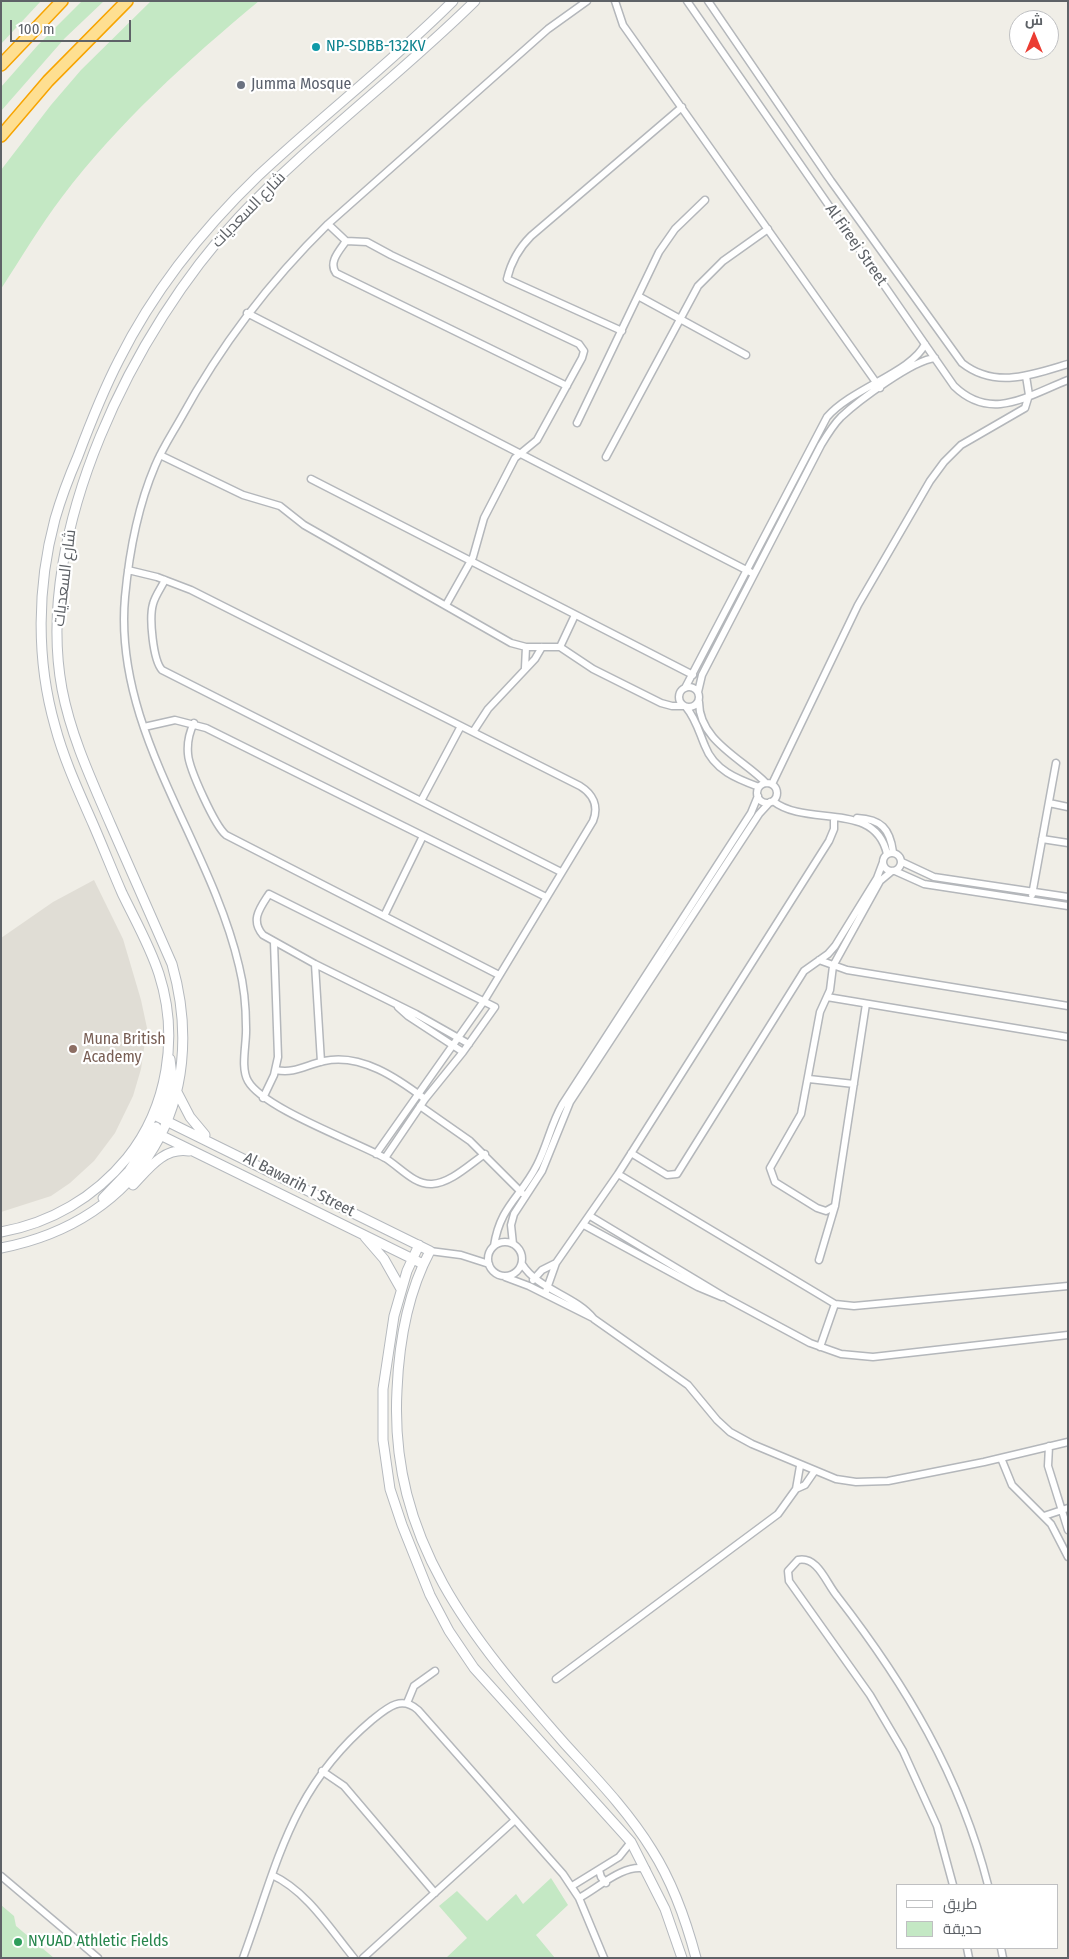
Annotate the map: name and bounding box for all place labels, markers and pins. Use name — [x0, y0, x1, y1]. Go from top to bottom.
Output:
place label: NP-SDBB-132KV — [326, 37, 426, 57]
marker: NP-SDBB-132KV — [310, 41, 322, 53]
place label: Jumma Mosque — [251, 75, 351, 95]
marker: Jumma Mosque — [235, 79, 247, 91]
place label: Muna British Academy — [83, 1030, 166, 1068]
marker: Muna British Academy — [67, 1043, 79, 1055]
place label: NYUAD Athletic Fields — [28, 1932, 168, 1952]
marker: NYUAD Athletic Fields — [12, 1936, 24, 1948]

